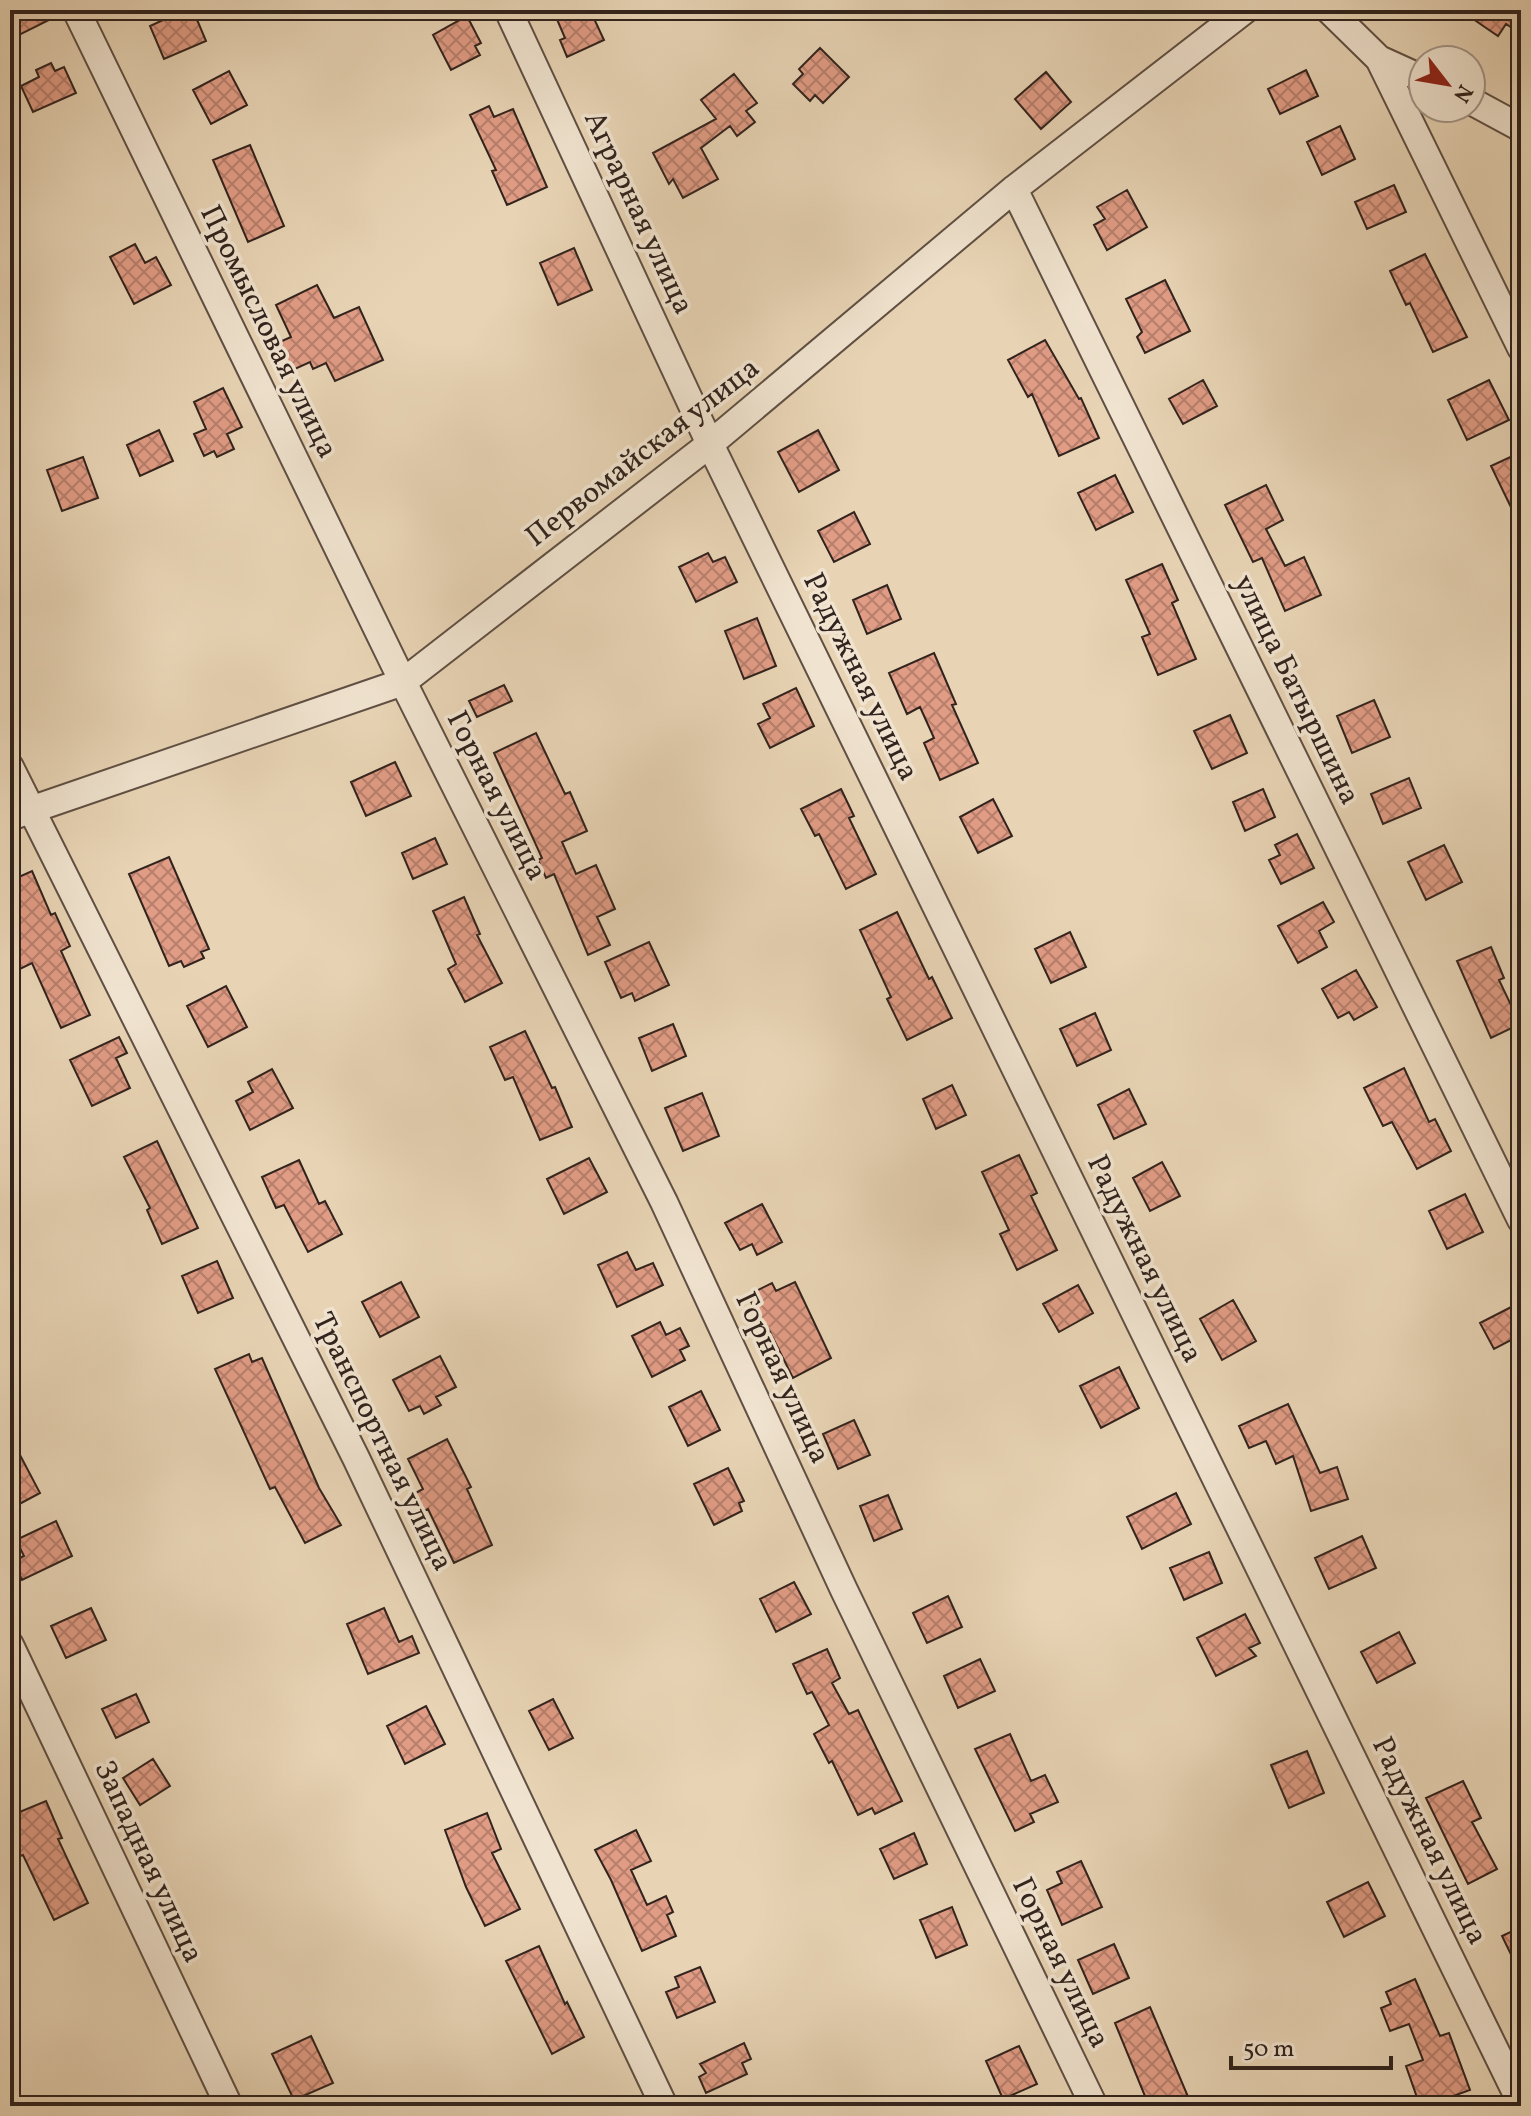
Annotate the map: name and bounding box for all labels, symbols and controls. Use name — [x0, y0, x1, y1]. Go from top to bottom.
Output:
north arrow — [1407, 44, 1487, 124]
text: N — [1445, 78, 1479, 108]
street label: Аграрная улица — [572, 104, 704, 322]
street label: Промысловая улица — [188, 198, 348, 466]
street label: Первомайская улица — [517, 348, 769, 558]
street label: Радужная улица — [791, 566, 929, 788]
street label: улица Батыршина — [1222, 568, 1370, 812]
street label: Горная улица — [435, 704, 557, 888]
street label: Радужная улица — [1075, 1148, 1213, 1370]
street label: Горная улица — [724, 1285, 840, 1471]
street label: Транспортная улица — [301, 1306, 463, 1578]
street label: Радужная улица — [1360, 1730, 1498, 1952]
street label: Западная улица — [83, 1754, 213, 1970]
street label: Горная улица — [1001, 1871, 1119, 2055]
scale bar — [1231, 2020, 1391, 2070]
text: 50 m — [1243, 2033, 1295, 2067]

